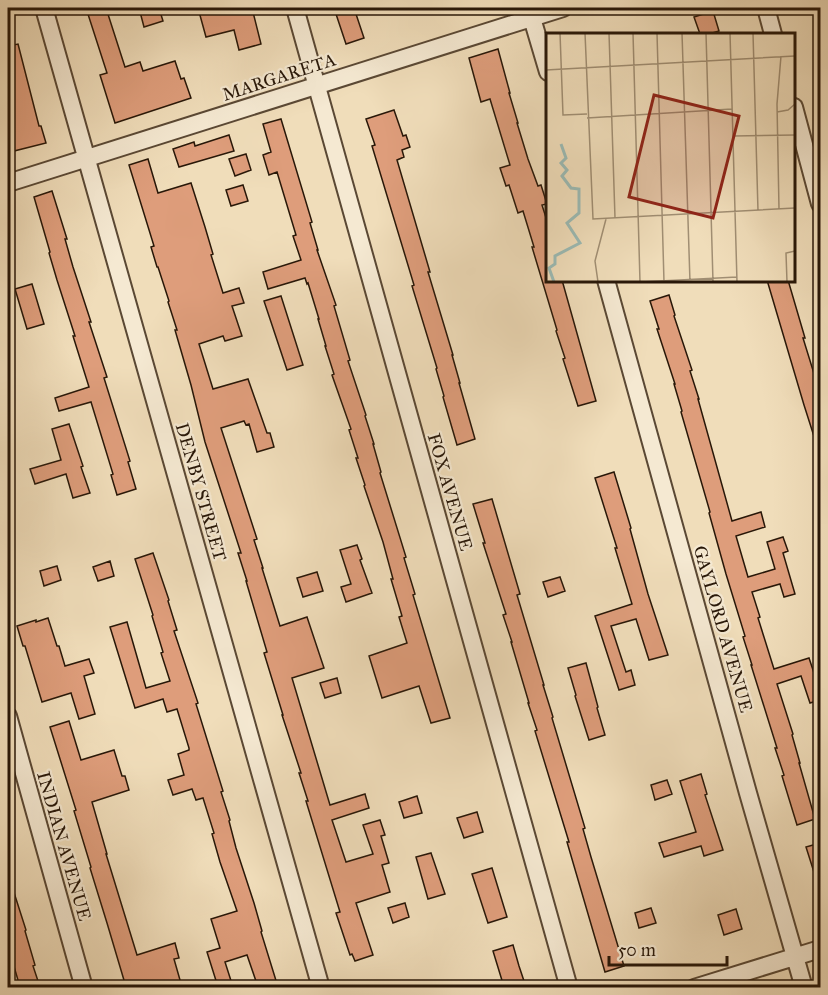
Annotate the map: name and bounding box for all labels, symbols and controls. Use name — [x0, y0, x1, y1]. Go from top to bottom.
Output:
inset map — [546, 33, 795, 282]
street label: MARGARETA — [220, 48, 338, 106]
street label: DENBY STREET — [171, 420, 231, 564]
street label: FOX AVENUE — [423, 431, 477, 553]
street label: GAYLORD AVENUE — [689, 543, 757, 715]
street label: INDIAN AVENUE — [32, 769, 96, 923]
scale bar — [609, 929, 728, 967]
text: 50 m — [618, 939, 656, 961]

